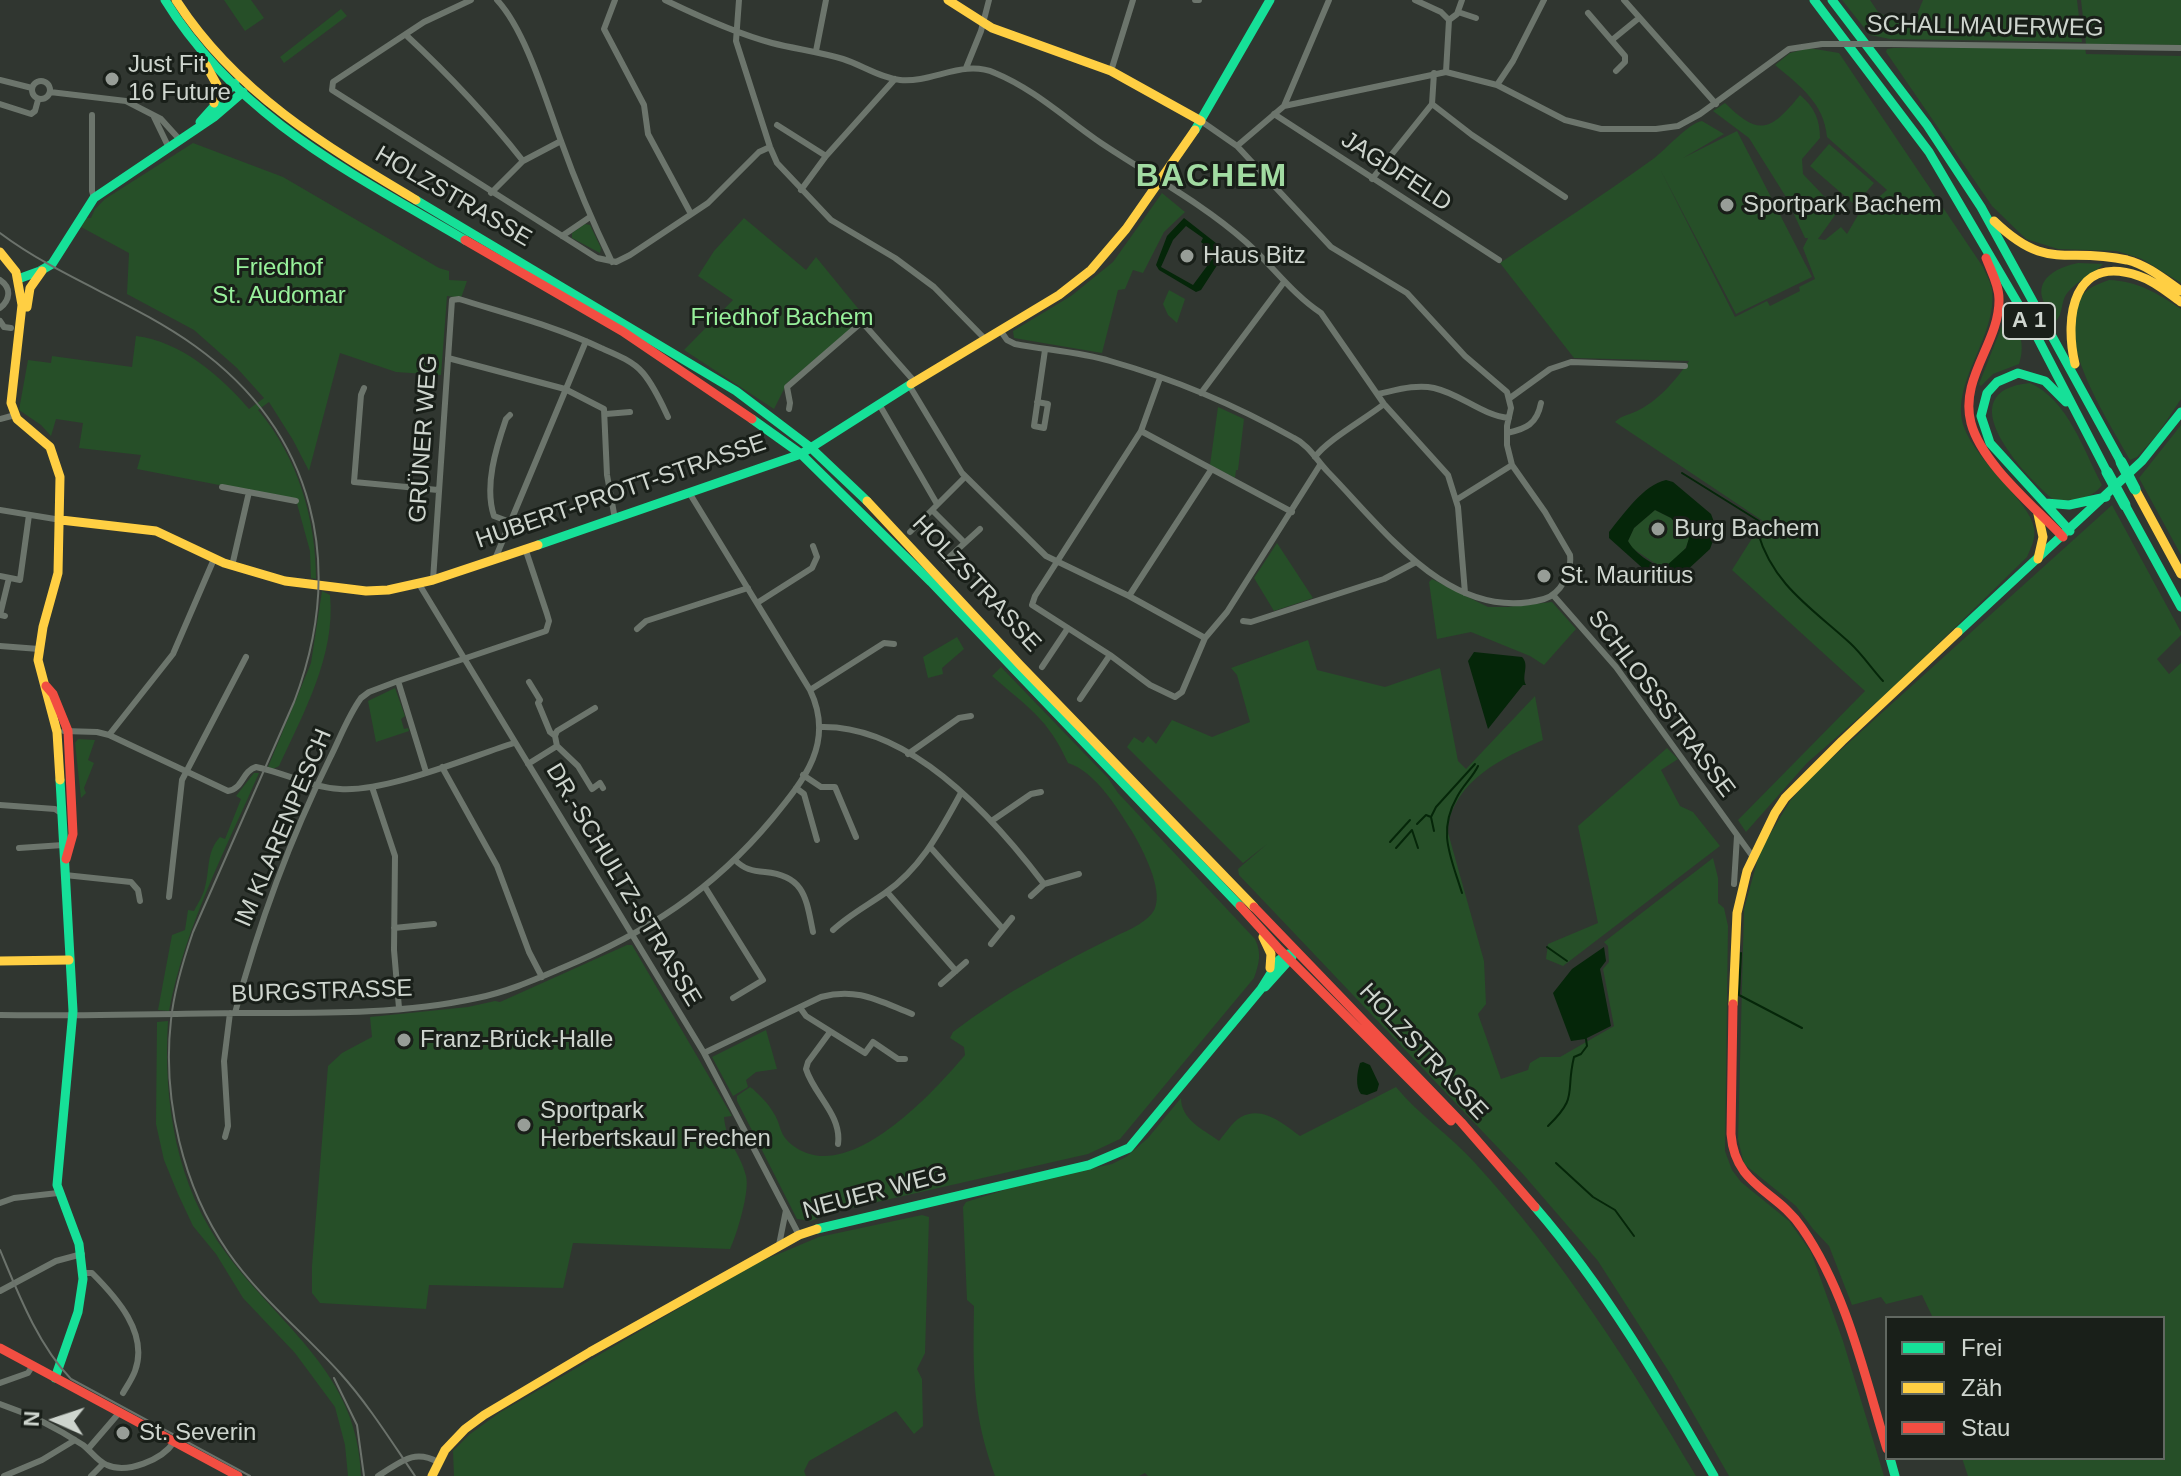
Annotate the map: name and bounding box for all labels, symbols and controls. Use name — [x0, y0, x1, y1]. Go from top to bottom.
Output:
street label: SCHALLMAUERWEG — [1866, 11, 2104, 43]
place label: Just Fit 16 Future — [128, 51, 231, 107]
marker: Just Fit 16 Future — [103, 70, 121, 88]
street label: JAGDFELD — [1336, 126, 1456, 218]
street label: HOLZSTRASSE — [370, 141, 536, 253]
district label: BACHEM — [1136, 158, 1288, 196]
place label: Sportpark Bachem — [1743, 191, 1942, 219]
marker: Sportpark Bachem — [1718, 196, 1736, 214]
place label: Haus Bitz — [1203, 242, 1306, 270]
marker: Haus Bitz — [1178, 247, 1196, 265]
park label: Friedhof St. Audomar — [212, 254, 346, 310]
road number: A 1 — [2003, 303, 2055, 339]
park label: Friedhof Bachem — [691, 304, 873, 332]
street label: GRÜNER WEG — [404, 354, 444, 524]
street label: HUBERT-PROTT-STRASSE — [472, 429, 770, 555]
street label: HOLZSTRASSE — [905, 510, 1047, 658]
place label: Burg Bachem — [1674, 515, 1819, 543]
marker: Burg Bachem — [1649, 520, 1667, 538]
place label: St. Mauritius — [1560, 562, 1693, 590]
marker: St. Mauritius — [1535, 567, 1553, 585]
street label: SCHLOSSSTRASSE — [1581, 605, 1741, 803]
street label: IM KLARENPESCH — [229, 725, 339, 931]
street label: DR.-SCHULTZ-STRASSE — [539, 758, 707, 1012]
street label: BURGSTRASSE — [231, 974, 413, 1010]
street label: HOLZSTRASSE — [1352, 978, 1494, 1126]
place label: Franz-Brück-Halle — [420, 1026, 613, 1054]
marker: Franz-Brück-Halle — [395, 1031, 413, 1049]
place label: Sportpark Herbertskaul Frechen — [540, 1097, 771, 1153]
marker: Sportpark Herbertskaul Frechen — [515, 1116, 533, 1134]
street label: NEUER WEG — [800, 1160, 950, 1226]
legend — [1885, 1316, 2165, 1460]
text: Frei — [1961, 1334, 2002, 1361]
text: Zäh — [1961, 1374, 2002, 1401]
north arrow — [16, 1380, 96, 1460]
text: N — [19, 1410, 44, 1427]
text: Stau — [1961, 1414, 2010, 1441]
place label: St. Severin — [139, 1419, 256, 1447]
marker: St. Severin — [114, 1424, 132, 1442]

